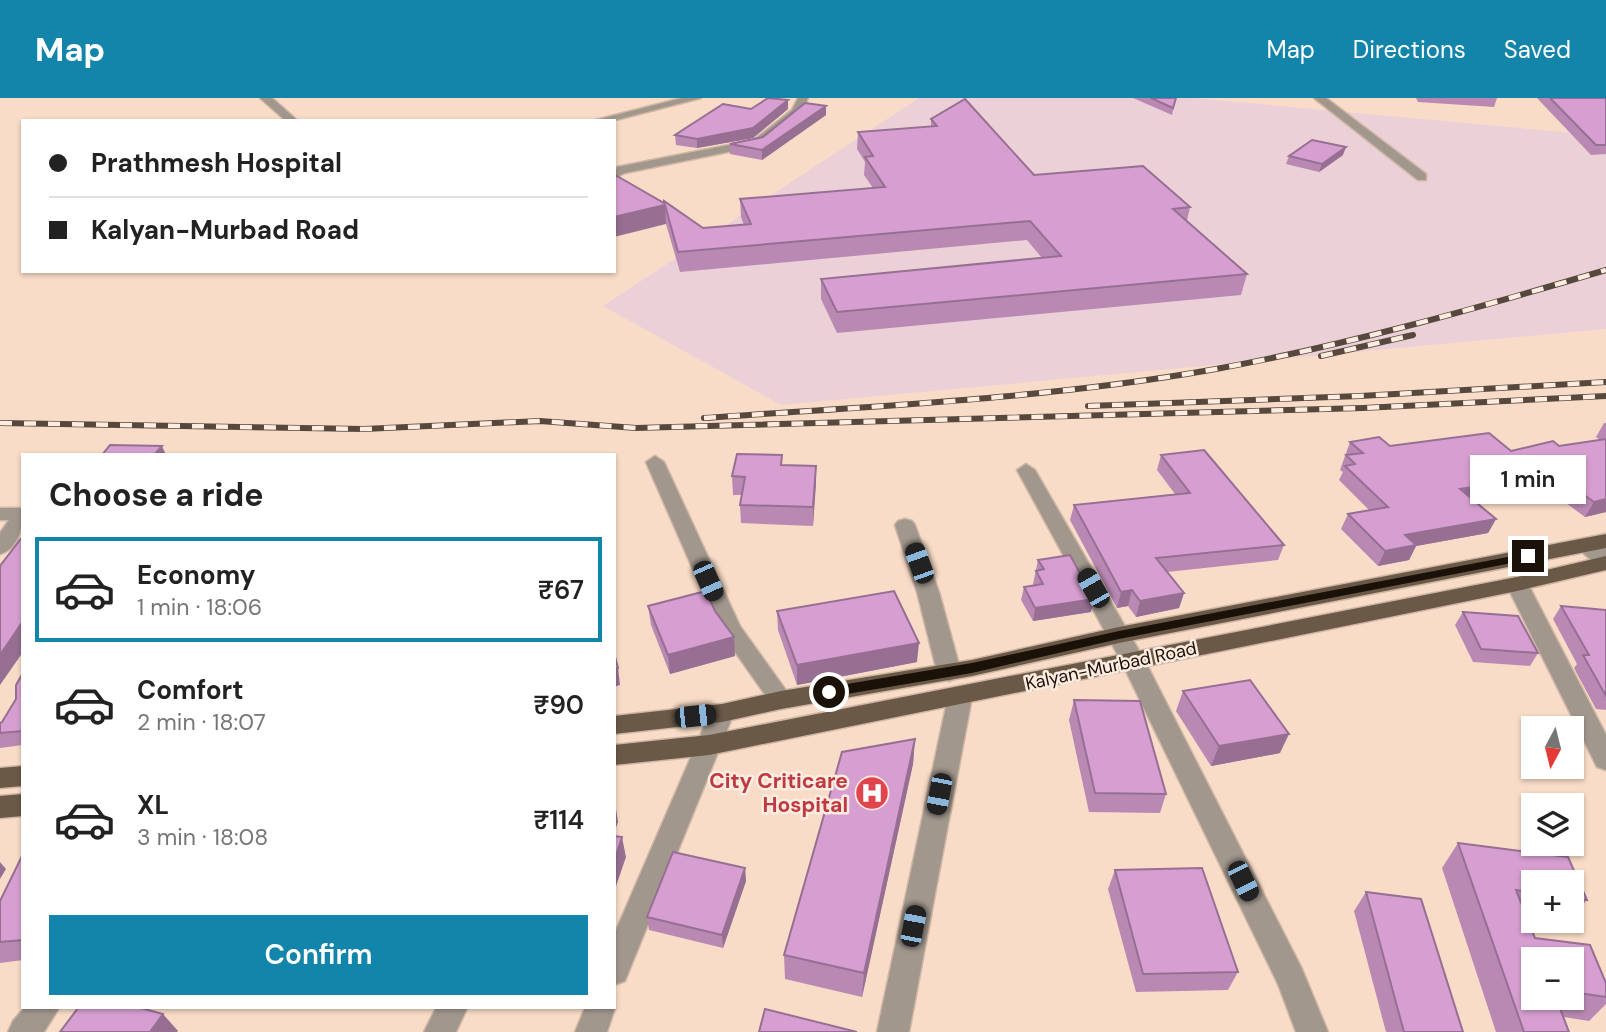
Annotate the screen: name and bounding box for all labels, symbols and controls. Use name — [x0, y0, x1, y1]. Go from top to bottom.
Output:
text: Map — [35, 28, 105, 71]
text: Map — [1267, 34, 1315, 65]
text: Directions — [1353, 34, 1466, 65]
text: Saved — [1504, 34, 1571, 65]
text: Prathmesh Hospital — [91, 146, 342, 180]
text: Kalyan-Murbad Road — [91, 213, 359, 247]
callout: 1 min — [1470, 454, 1586, 504]
text: 1 min — [1501, 464, 1555, 494]
text: Choose a ride — [49, 474, 264, 516]
car — [902, 540, 937, 586]
route end — [1512, 540, 1544, 572]
icon: car — [53, 558, 116, 621]
text: Economy — [137, 558, 255, 592]
car — [690, 558, 727, 604]
car — [1074, 565, 1113, 611]
text: ₹67 — [538, 573, 584, 607]
text: 1 min · 18:06 — [137, 592, 262, 622]
street label: Kalyan-Murbad Road — [1023, 636, 1199, 696]
icon: car — [53, 673, 116, 736]
text: Comfort — [137, 673, 243, 707]
route start — [813, 676, 845, 708]
text: ₹90 — [533, 688, 584, 722]
car — [674, 703, 717, 729]
text: 2 min · 18:07 — [137, 707, 266, 737]
north arrow — [1521, 716, 1584, 779]
map controls — [1521, 716, 1584, 1010]
place label: City Criticare Hospital — [709, 767, 848, 819]
car — [925, 771, 954, 817]
hospital icon: City Criticare Hospital — [853, 774, 891, 812]
icon: car — [53, 788, 116, 851]
text: XL — [137, 788, 169, 822]
button: layers — [1521, 793, 1584, 856]
text: ₹114 — [533, 803, 584, 837]
text: 3 min · 18:08 — [137, 822, 268, 852]
car — [1225, 858, 1262, 904]
button: + — [1521, 870, 1584, 933]
car — [899, 903, 928, 949]
button: Confirm — [49, 915, 588, 995]
button: − — [1521, 947, 1584, 1010]

